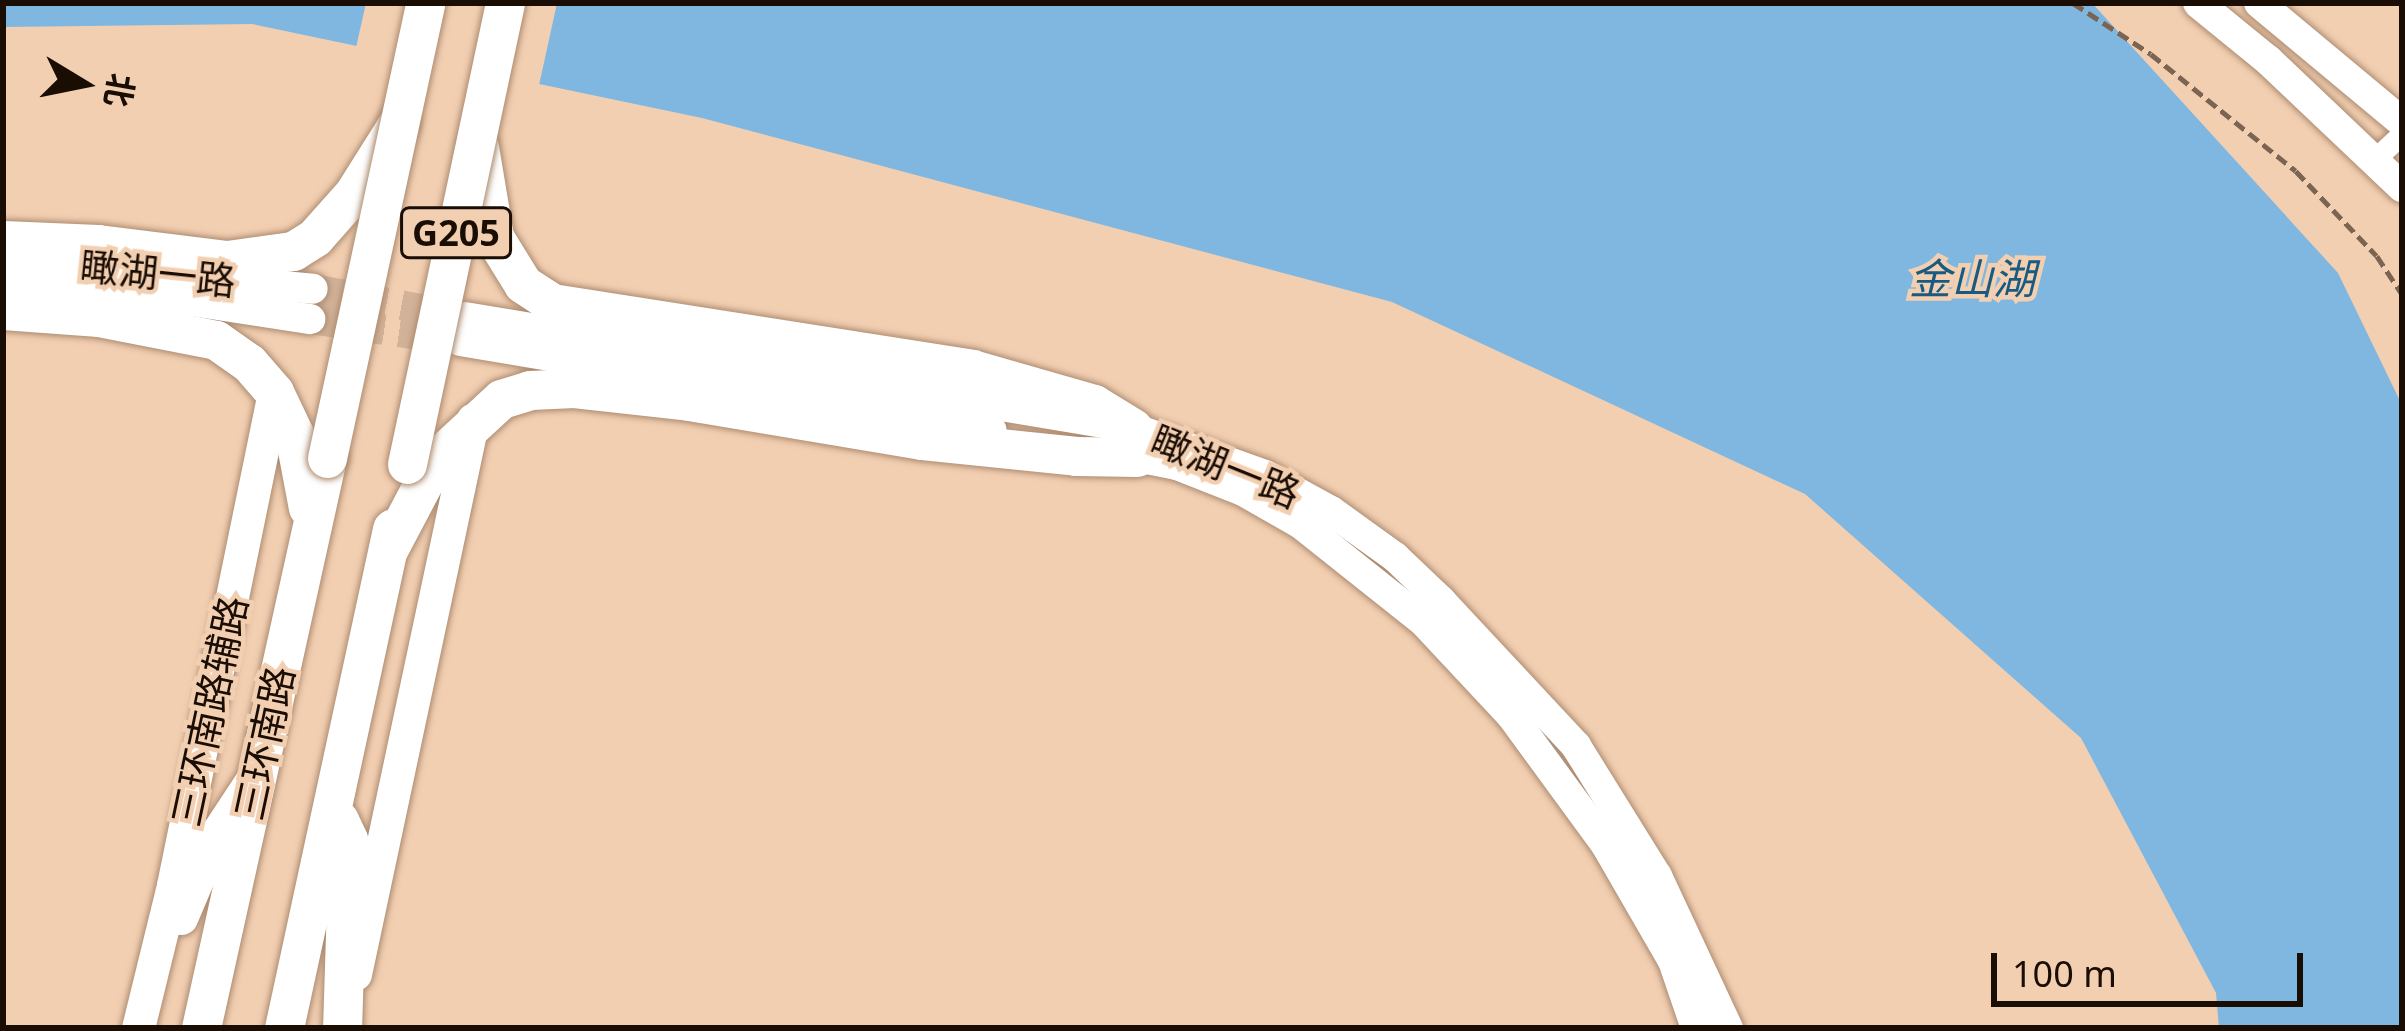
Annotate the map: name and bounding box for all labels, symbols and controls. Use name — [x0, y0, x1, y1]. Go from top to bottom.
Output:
north arrow — [24, 24, 144, 144]
text: 北 — [95, 70, 145, 110]
road number: G205 — [399, 203, 513, 263]
street label: 瞰湖一路 — [78, 242, 238, 304]
water label: 金山湖 — [1909, 253, 2035, 303]
street label: 瞰湖一路 — [1145, 415, 1307, 517]
street label: 三环南路辅路 — [162, 592, 256, 830]
street label: 三环南路 — [225, 662, 303, 824]
scale bar — [1997, 929, 2309, 1003]
text: 100 m — [2012, 949, 2117, 998]

